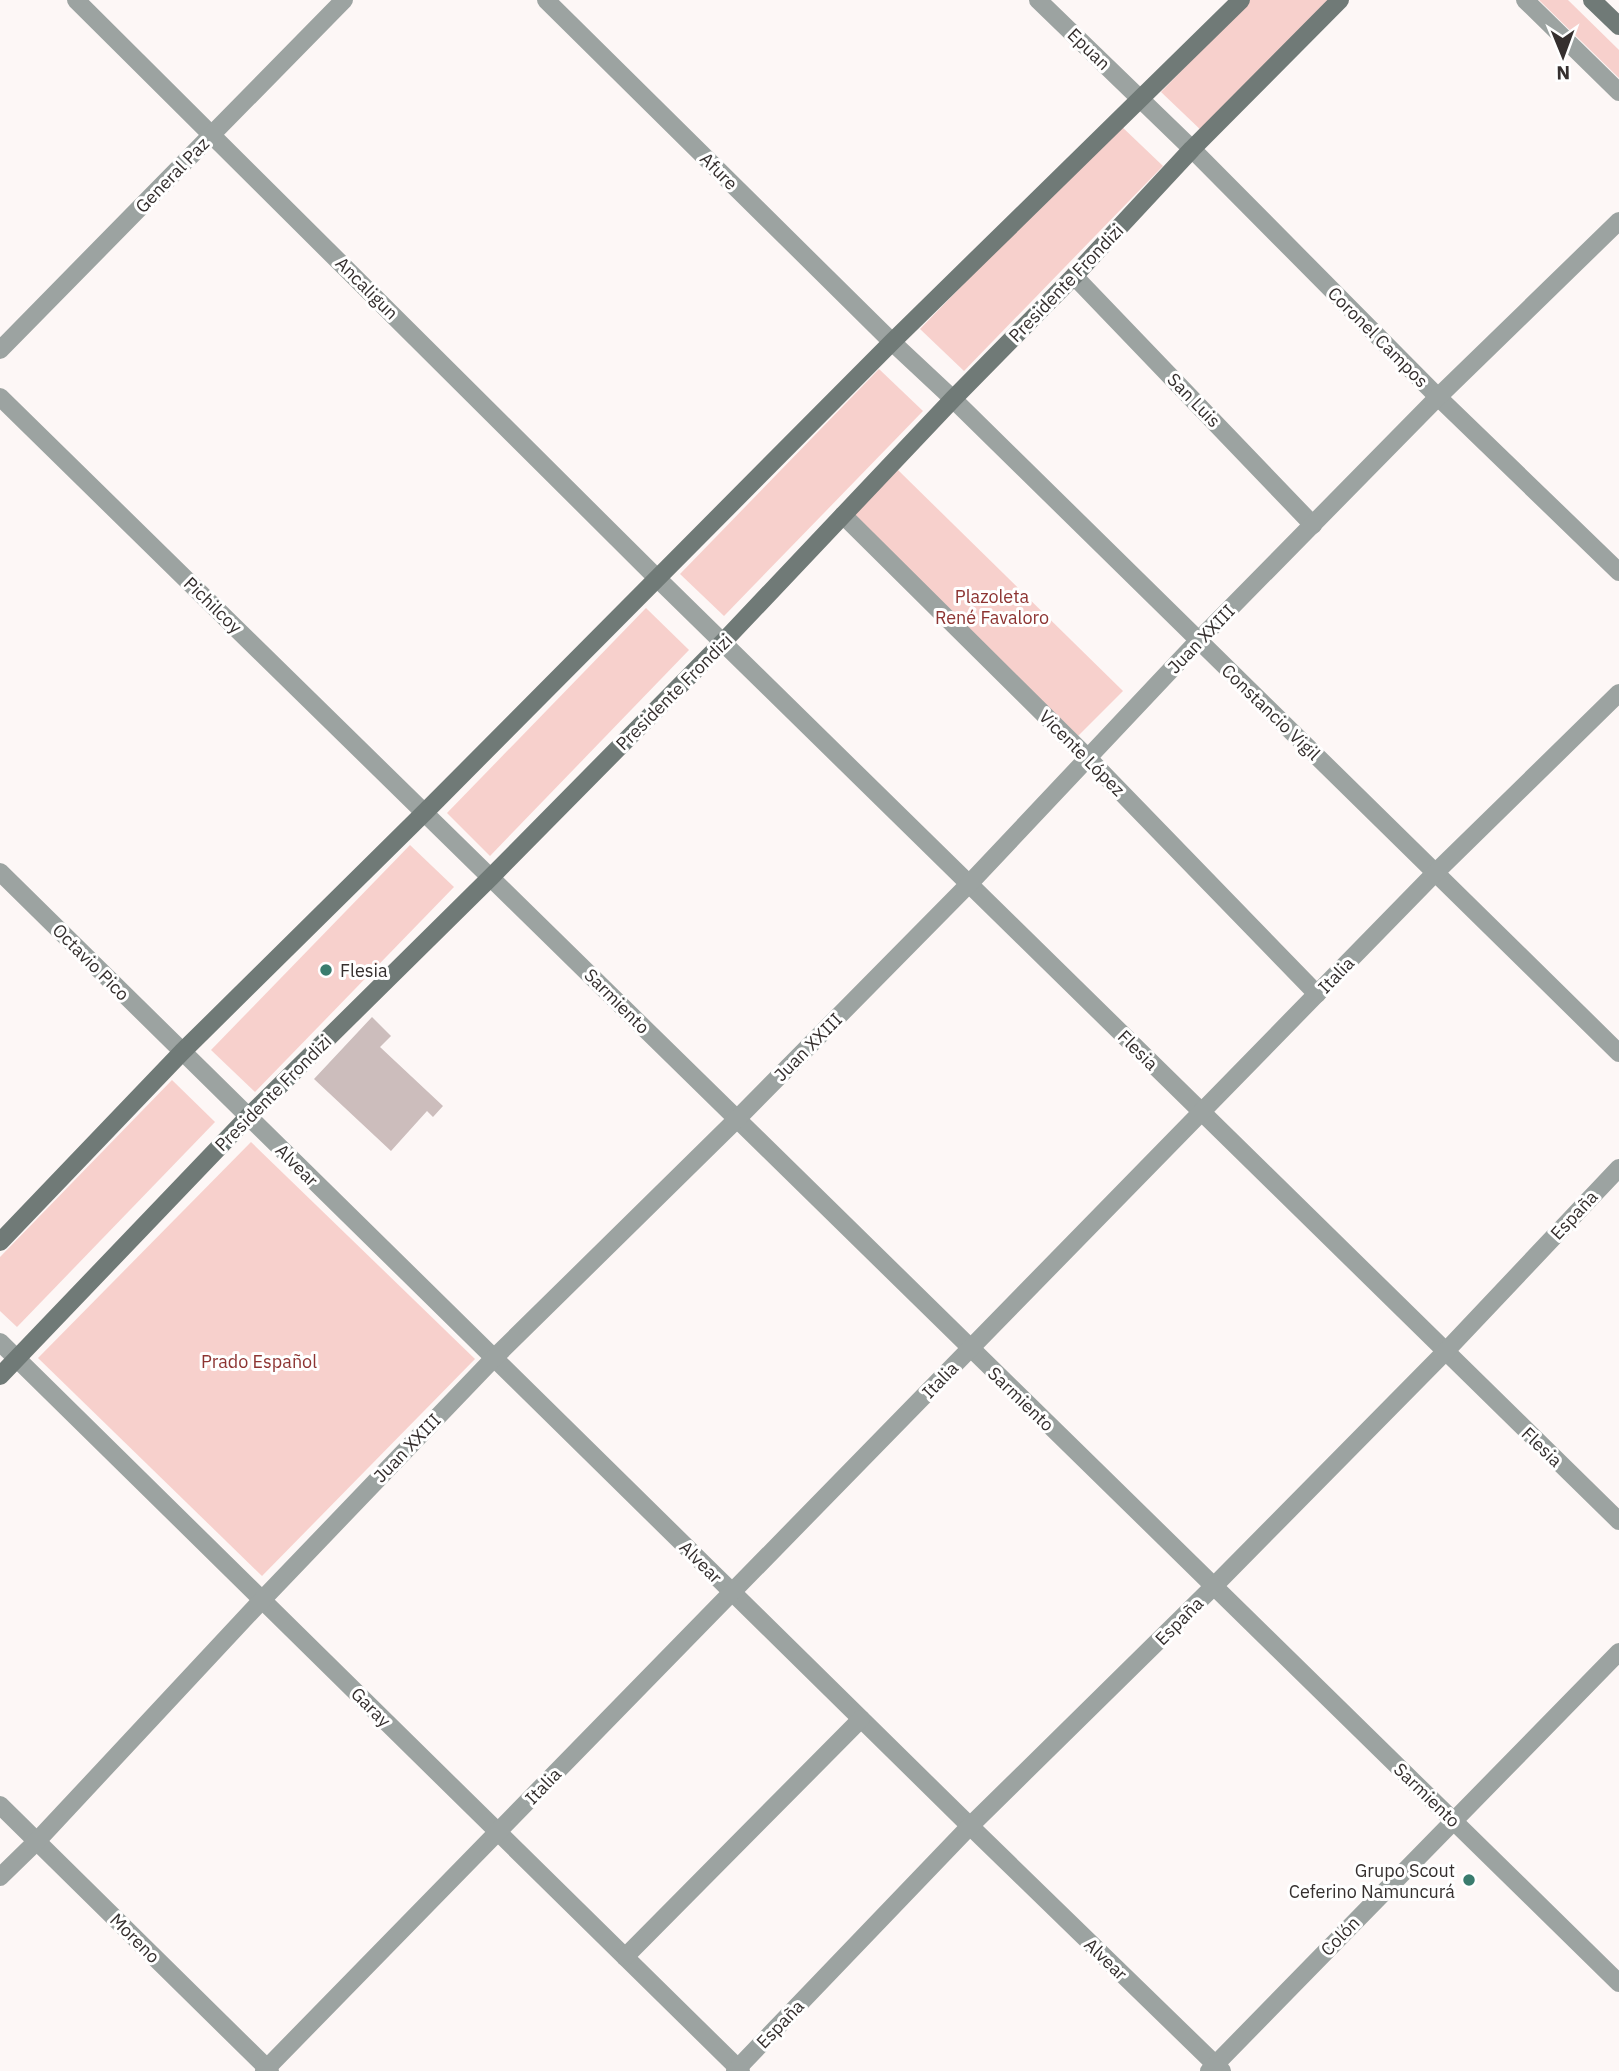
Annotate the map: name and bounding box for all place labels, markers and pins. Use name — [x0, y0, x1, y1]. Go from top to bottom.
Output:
place label: Flesia — [340, 959, 388, 982]
marker: Flesia — [318, 962, 334, 978]
place label: Grupo Scout Ceferino Namuncurá — [1289, 1859, 1455, 1903]
marker: Grupo Scout Ceferino Namuncurá — [1461, 1872, 1477, 1888]

